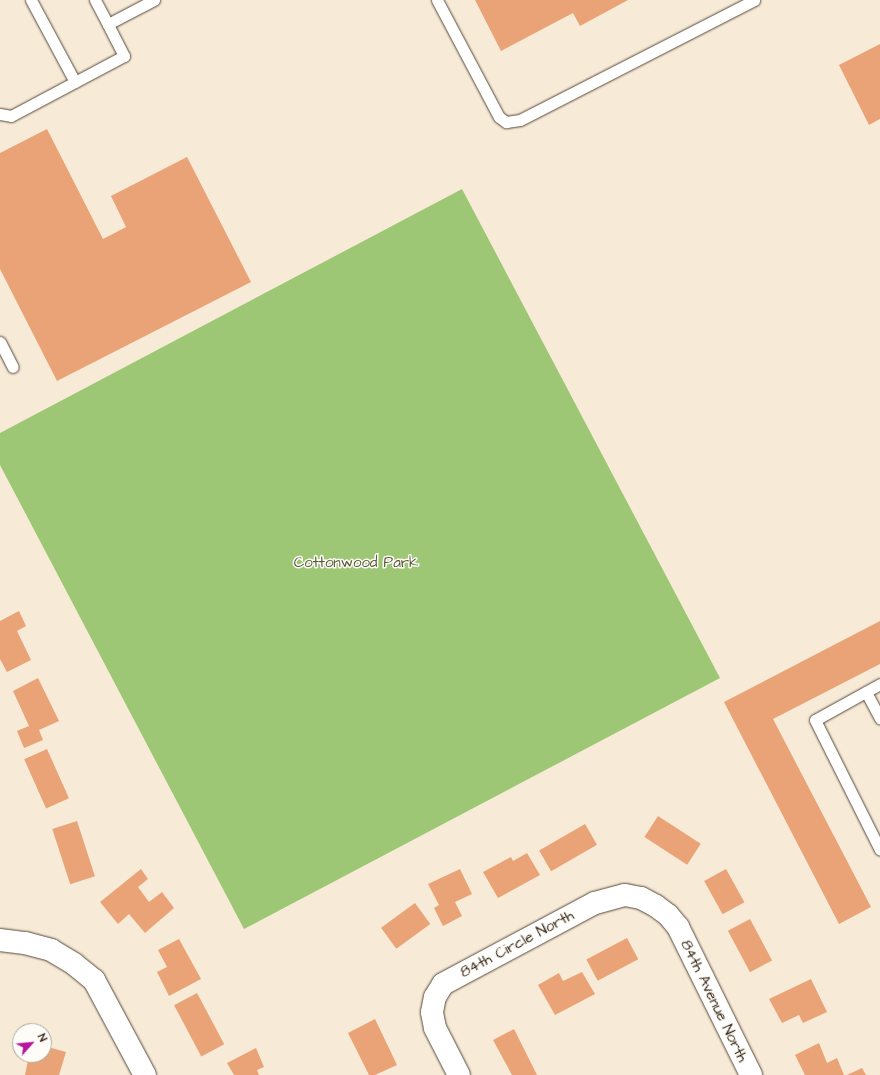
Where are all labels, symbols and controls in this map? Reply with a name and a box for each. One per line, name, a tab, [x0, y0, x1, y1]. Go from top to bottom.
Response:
park label: Cottonwood Park	[294, 554, 418, 572]
street label: 84th Circle North	[457, 906, 577, 982]
street label: 84th Avenue North	[677, 937, 751, 1065]
north arrow	[12, 1023, 52, 1063]
text: N	[34, 1031, 50, 1044]

